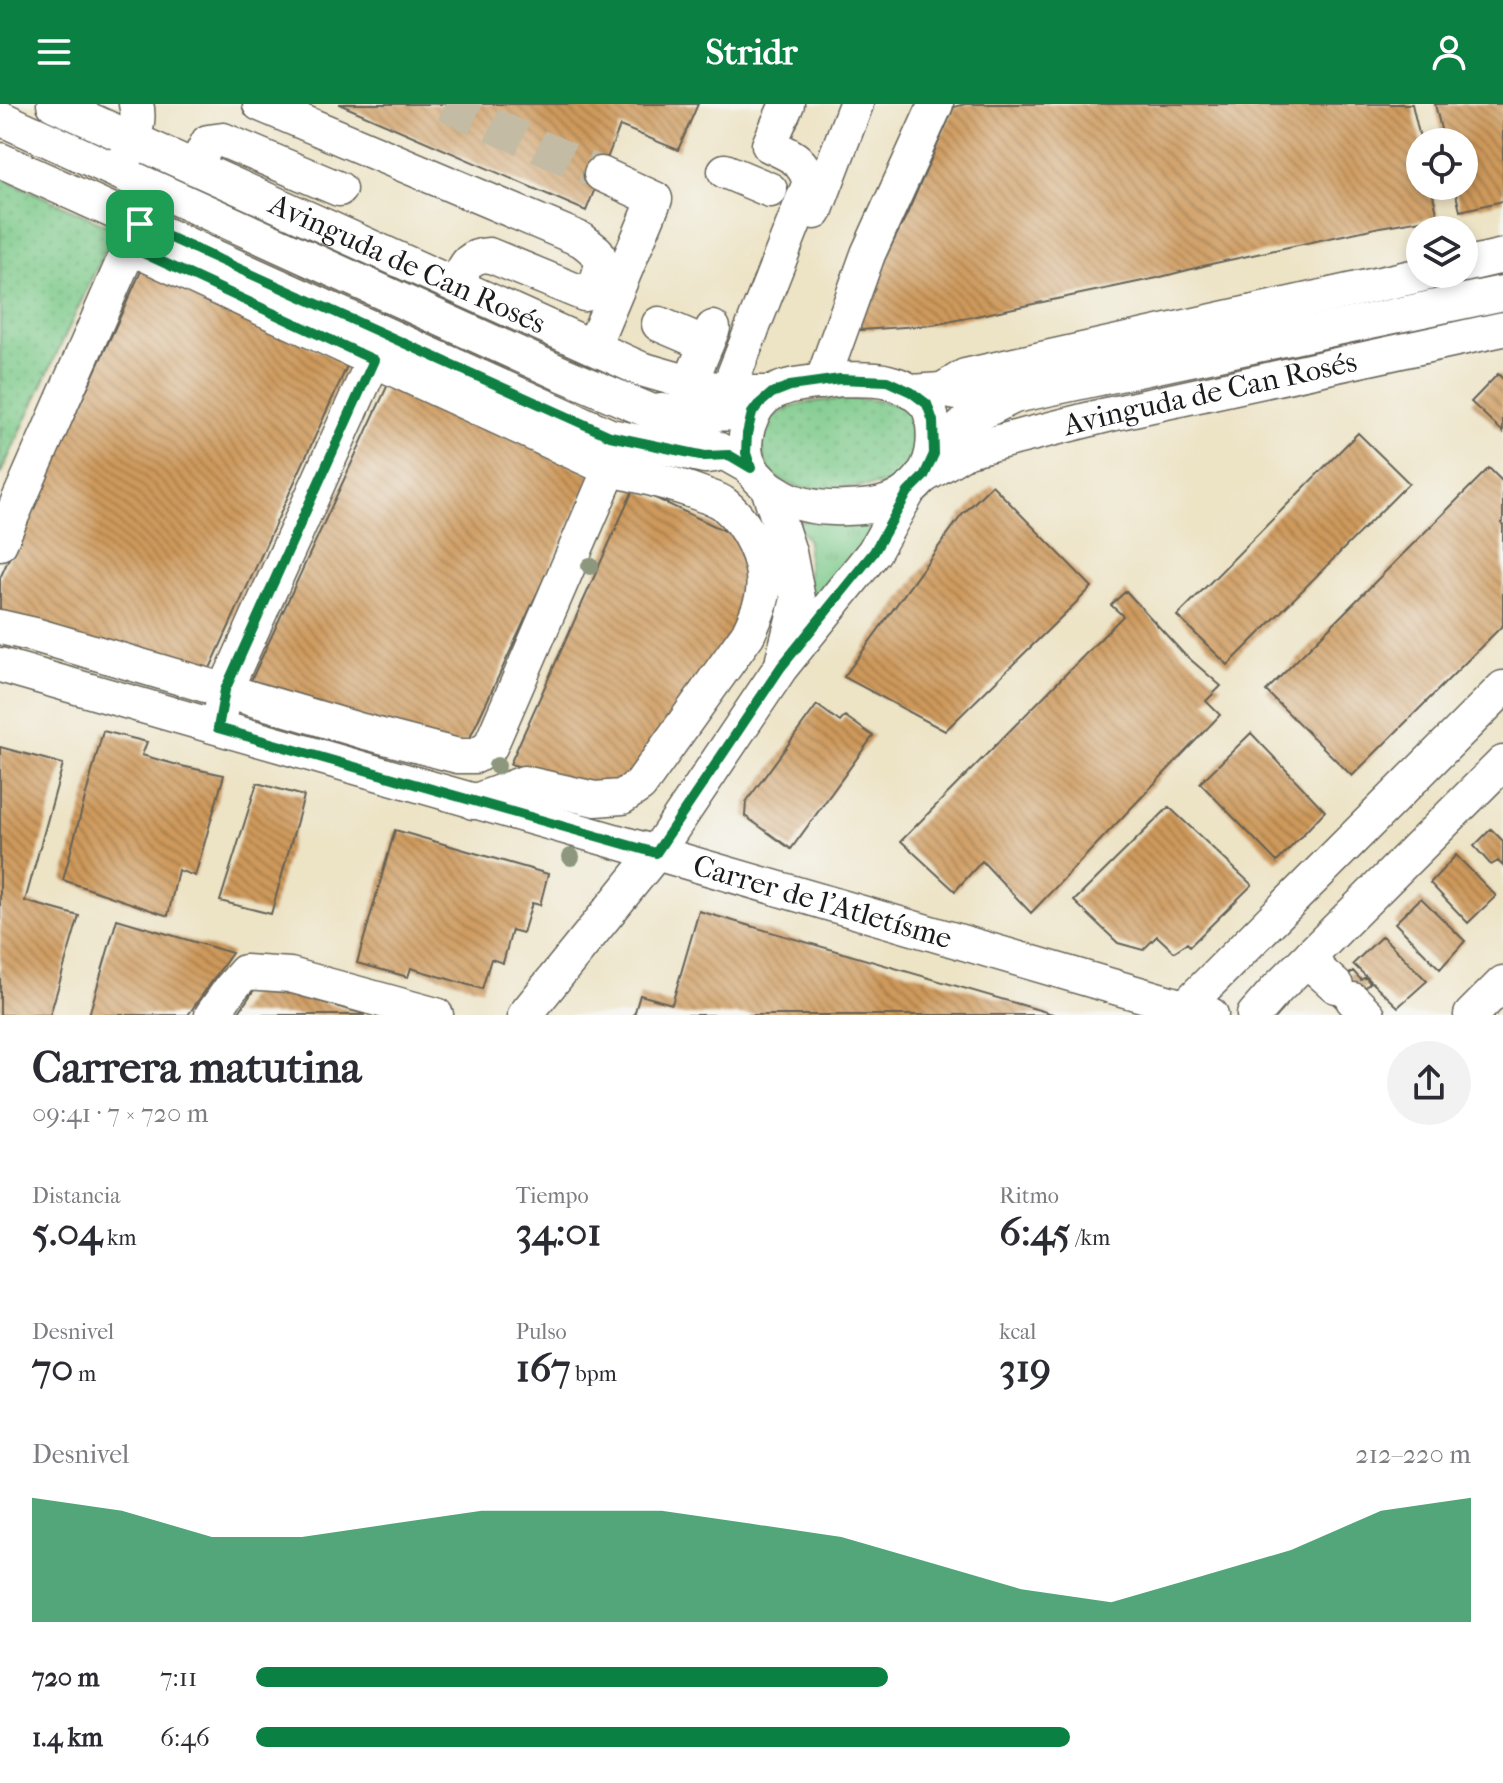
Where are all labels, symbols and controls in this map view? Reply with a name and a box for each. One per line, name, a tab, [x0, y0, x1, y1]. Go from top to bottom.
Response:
icon: menu	[32, 30, 76, 74]
icon: person	[1427, 30, 1471, 74]
text: Stridr	[705, 31, 798, 73]
map controls	[1406, 128, 1478, 288]
button: locate	[1406, 128, 1478, 200]
street label: Avinguda de Can Rosés	[263, 186, 551, 342]
pin	[106, 190, 174, 258]
icon: arrive	[118, 202, 162, 246]
button: layers	[1406, 216, 1478, 288]
street label: Avinguda de Can Rosés	[1059, 344, 1360, 443]
street label: Carrer de l'Atletísme	[689, 848, 956, 956]
button: share	[1387, 1041, 1471, 1125]
text: Carrera matutina	[32, 1042, 361, 1093]
text: 09:41 · 7 × 720 m	[32, 1098, 208, 1129]
text: Distancia	[32, 1183, 120, 1209]
text: Tiempo	[516, 1183, 589, 1209]
text: Ritmo	[999, 1183, 1059, 1209]
text: 5.04	[32, 1209, 102, 1255]
text: 34:01	[516, 1209, 601, 1255]
text: 6:45	[999, 1209, 1071, 1255]
text: km	[102, 1225, 137, 1251]
text: /km	[1071, 1225, 1110, 1251]
text: Desnivel	[32, 1319, 114, 1345]
text: Pulso	[516, 1319, 567, 1345]
text: kcal	[999, 1319, 1036, 1345]
text: 70	[32, 1345, 73, 1391]
text: 167	[516, 1345, 570, 1391]
text: 319	[999, 1345, 1051, 1391]
text: m	[73, 1361, 96, 1387]
text: bpm	[570, 1361, 617, 1387]
text: Desnivel	[32, 1439, 129, 1470]
text: 212–220 m	[1355, 1439, 1471, 1470]
text: 720 m	[32, 1662, 99, 1693]
text: 7:11	[160, 1662, 197, 1693]
text: 1.4 km	[32, 1722, 103, 1753]
text: 6:46	[160, 1722, 210, 1753]

